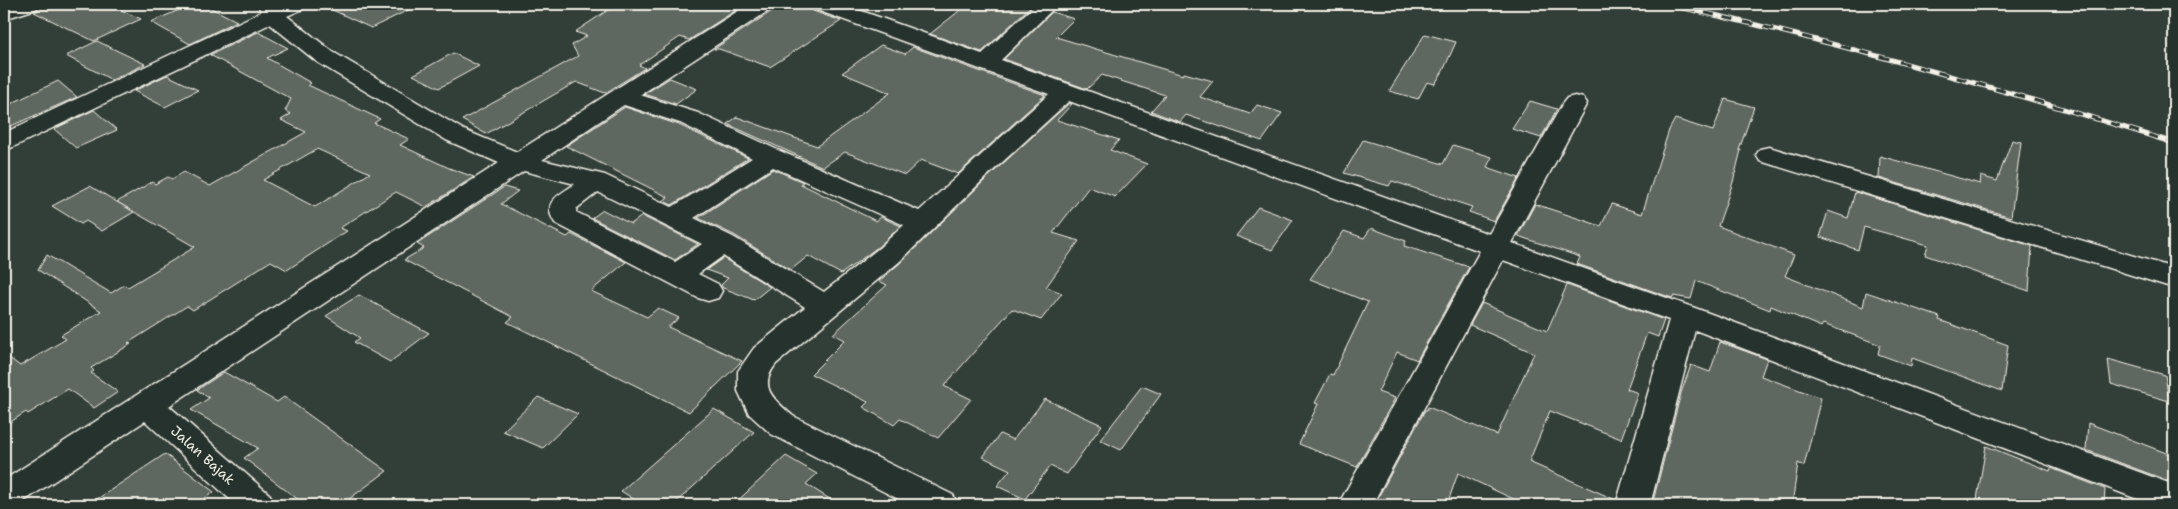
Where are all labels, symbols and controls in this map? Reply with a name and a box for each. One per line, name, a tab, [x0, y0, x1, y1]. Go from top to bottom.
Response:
street label: Jalan Bajak	[167, 421, 239, 489]

